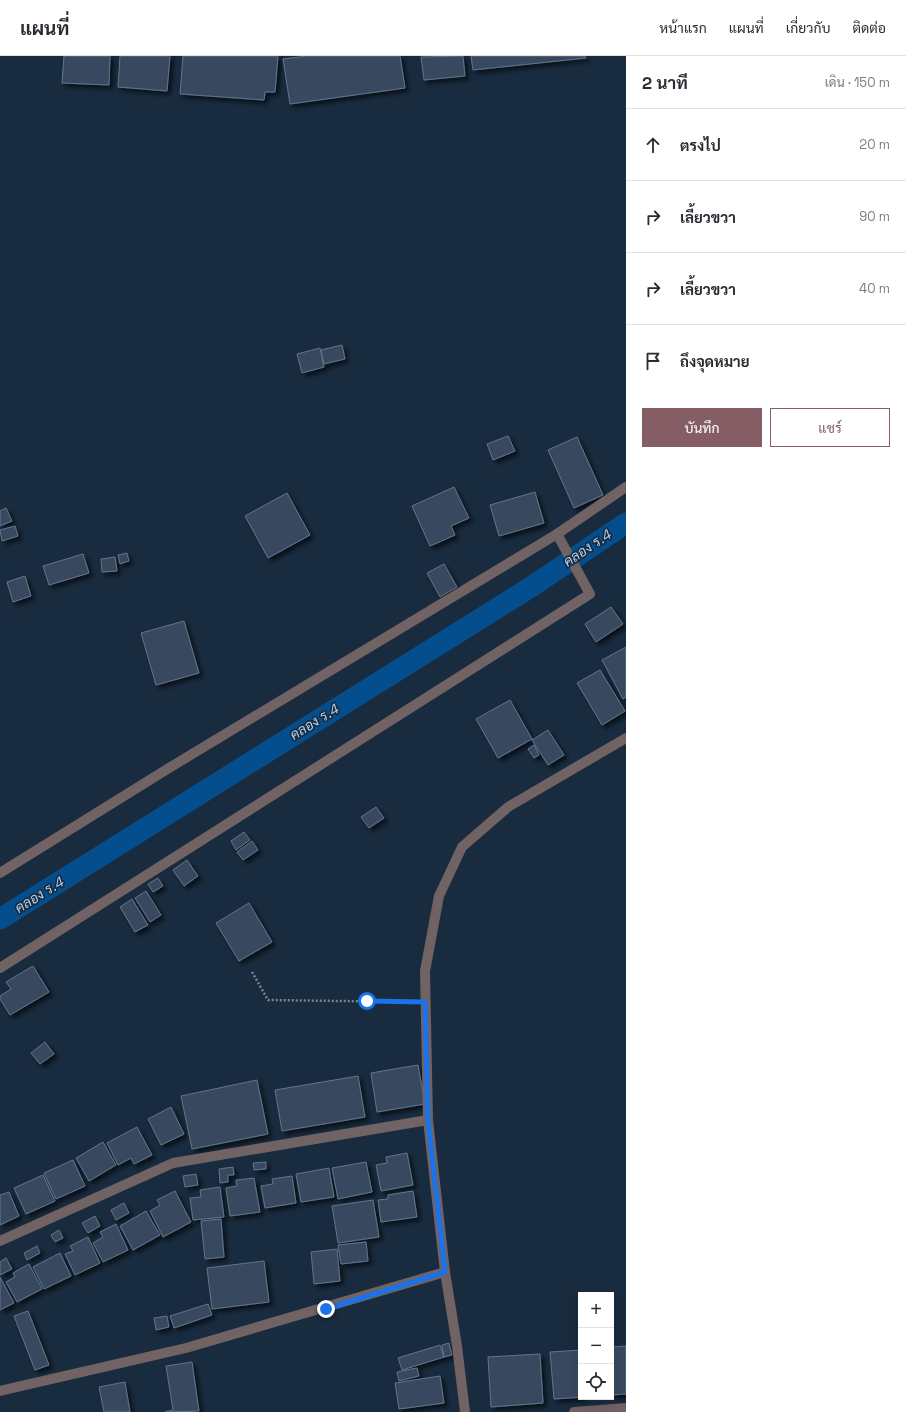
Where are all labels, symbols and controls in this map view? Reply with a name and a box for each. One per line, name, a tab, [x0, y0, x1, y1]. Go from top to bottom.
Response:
text: แผนที่	[20, 16, 69, 41]
text: หน้าแรก	[659, 19, 707, 37]
text: แผนที่	[729, 19, 764, 37]
text: เกี่ยวกับ	[786, 19, 830, 37]
text: ติดต่อ	[852, 19, 886, 37]
text: 2 นาที	[642, 72, 688, 94]
text: เดิน · 150 m	[825, 74, 890, 91]
icon: ahead	[642, 134, 664, 156]
text: ตรงไป	[680, 136, 721, 155]
text: 20 m	[859, 136, 890, 153]
icon: right	[642, 206, 664, 228]
text: เลี้ยวขวา	[680, 208, 736, 227]
text: 90 m	[859, 208, 890, 225]
icon: right	[642, 278, 664, 300]
text: เลี้ยวขวา	[680, 280, 736, 299]
text: 40 m	[859, 280, 890, 297]
icon: arrive	[642, 350, 664, 372]
text: ถึงจุดหมาย	[680, 352, 750, 371]
button: บันทึก	[642, 408, 762, 447]
button: แชร์	[770, 408, 890, 447]
water label: คลอง ร.4	[560, 525, 615, 571]
water label: คลอง ร.4	[286, 699, 343, 744]
water label: คลอง ร.4	[11, 872, 68, 917]
route start	[358, 992, 376, 1010]
map controls	[578, 1292, 614, 1400]
button: +	[578, 1292, 614, 1328]
route end	[317, 1300, 335, 1318]
button: −	[578, 1328, 614, 1364]
button: locate	[578, 1364, 614, 1400]

